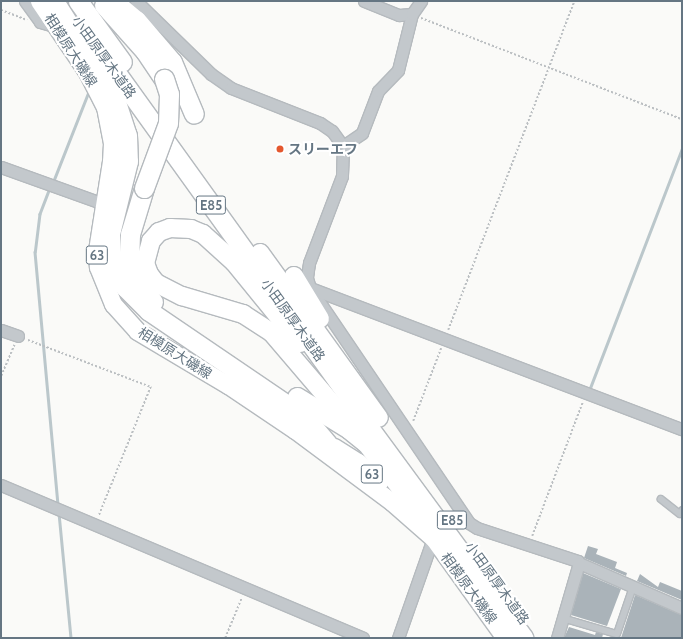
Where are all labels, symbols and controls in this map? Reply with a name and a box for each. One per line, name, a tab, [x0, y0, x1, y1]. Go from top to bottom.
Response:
street label: 相模原大磯線	[41, 10, 101, 90]
street label: 小田原厚木道路	[68, 12, 140, 102]
place label: スリーエフ	[288, 141, 358, 157]
marker: スリーエフ	[275, 144, 285, 154]
road number: E85	[195, 194, 227, 216]
road number: 63	[85, 244, 109, 266]
street label: 小田原厚木道路	[257, 275, 329, 365]
street label: 相模原大磯線	[135, 324, 215, 382]
road number: 63	[360, 463, 384, 485]
road number: E85	[436, 509, 468, 531]
street label: 小田原厚木道路	[461, 538, 533, 628]
street label: 相模原大磯線	[438, 549, 500, 627]

